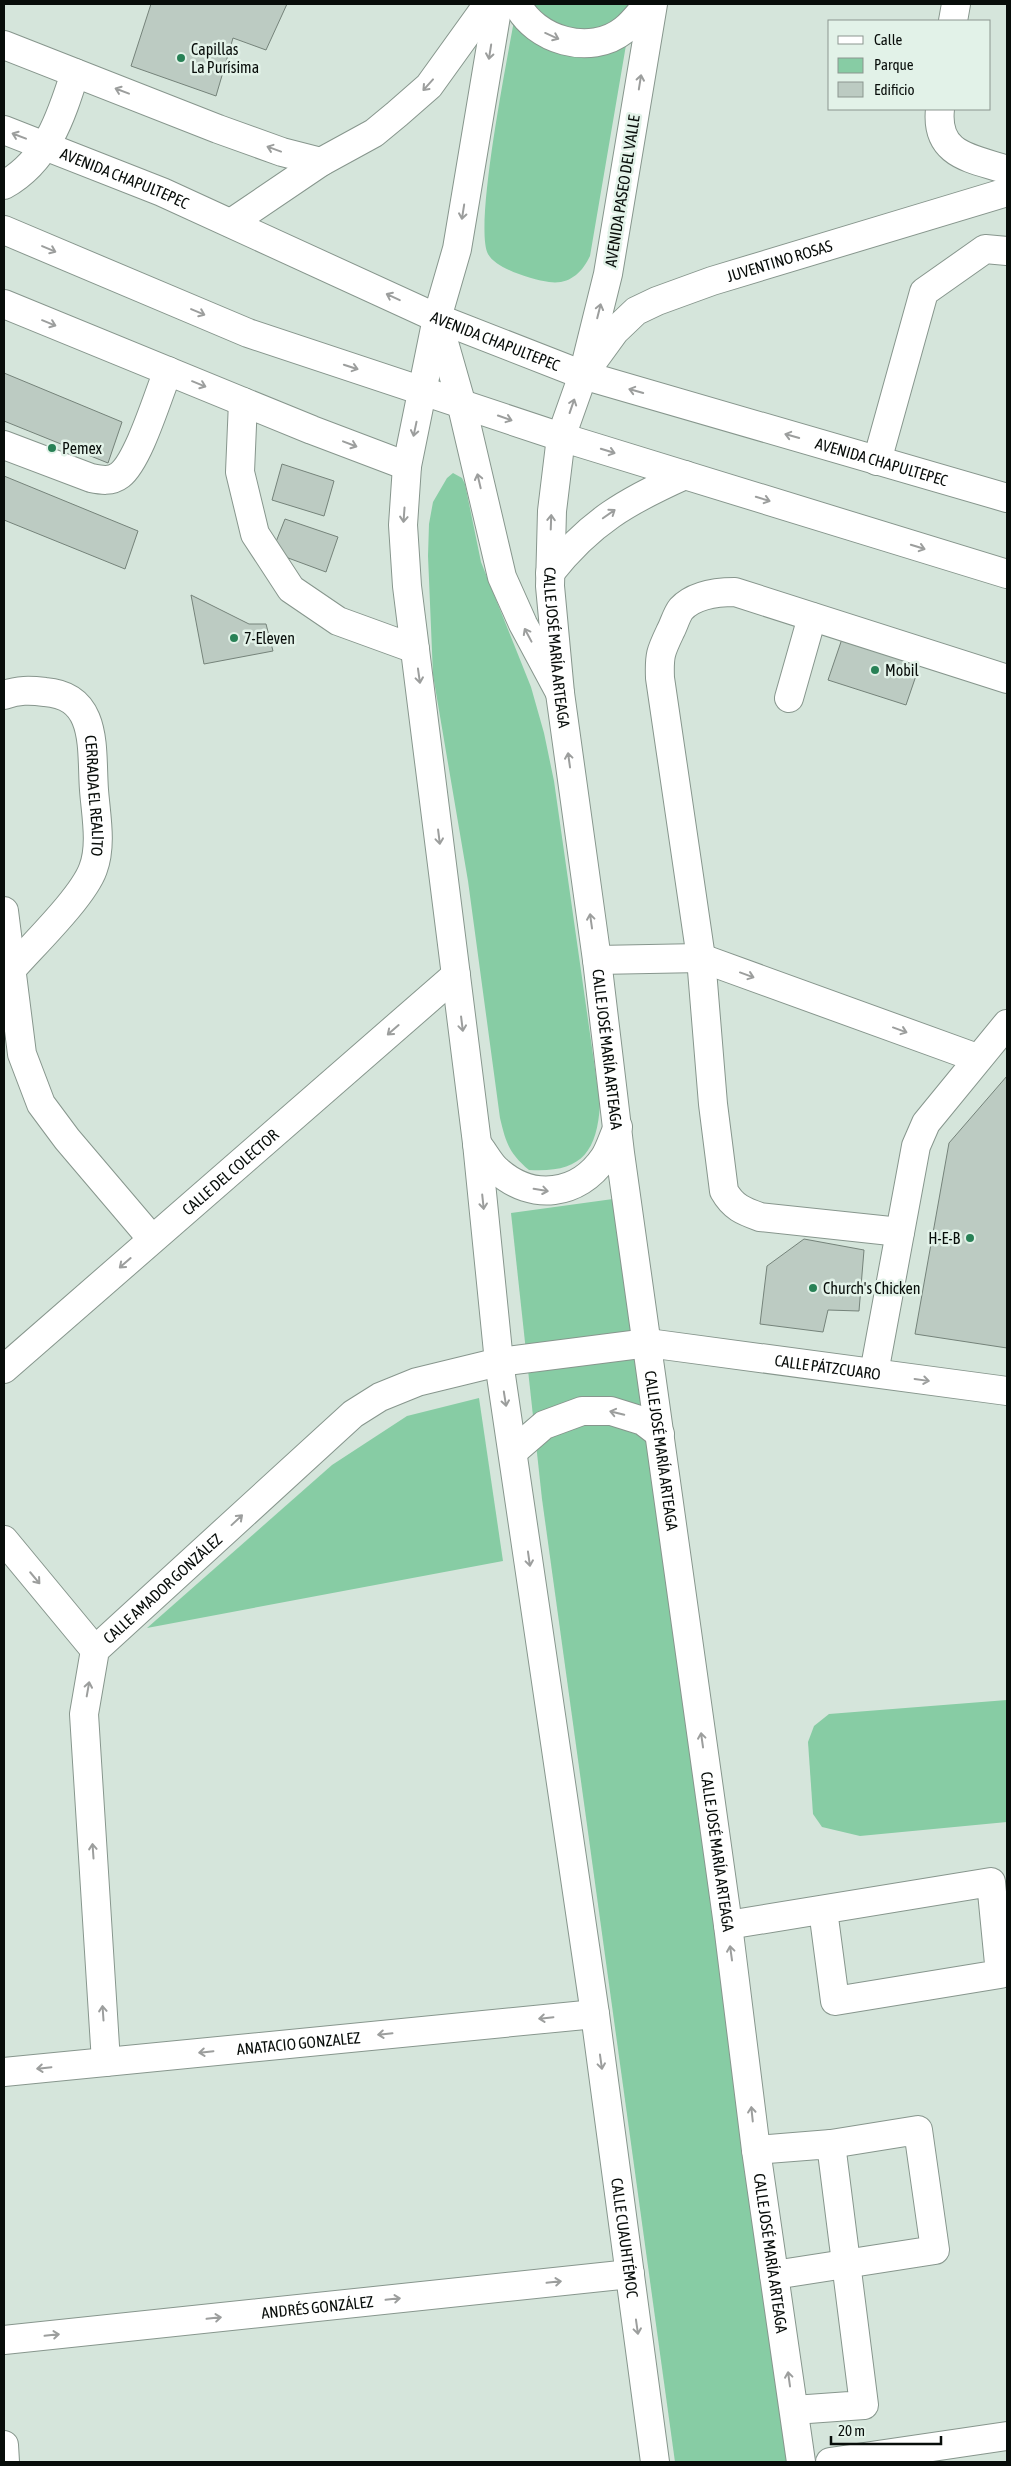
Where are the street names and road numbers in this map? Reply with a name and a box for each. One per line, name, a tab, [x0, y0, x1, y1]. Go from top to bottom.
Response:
street label: AVENIDA PASEO DEL VALLE	[601, 114, 643, 268]
street label: AVENIDA CHAPULTEPEC	[58, 144, 192, 212]
street label: JUVENTINO ROSAS	[724, 236, 835, 285]
street label: AVENIDA CHAPULTEPEC	[428, 307, 563, 374]
street label: AVENIDA CHAPULTEPEC	[813, 434, 950, 489]
street label: CALLE JOSÉ MARÍA ARTEAGA	[541, 567, 574, 729]
street label: CERRADA EL REALITO	[82, 734, 107, 857]
street label: CALLE JOSÉ MARÍA ARTEAGA	[589, 968, 626, 1131]
street label: CALLE DEL COLECTOR	[179, 1125, 282, 1218]
street label: CALLE PÁTZCUARO	[774, 1351, 882, 1383]
street label: CALLE JOSÉ MARÍA ARTEAGA	[642, 1369, 682, 1532]
street label: CALLE AMADOR GONZÁLEZ	[100, 1530, 225, 1647]
street label: CALLE JOSÉ MARÍA ARTEAGA	[698, 1771, 738, 1933]
street label: ANATACIO GONZALEZ	[236, 2028, 361, 2058]
street label: CALLE JOSÉ MARÍA ARTEAGA	[750, 2172, 791, 2334]
street label: CALLE CUAUHTÉMOC	[608, 2177, 642, 2299]
street label: ANDRÉS GONZÁLEZ	[260, 2292, 374, 2322]

